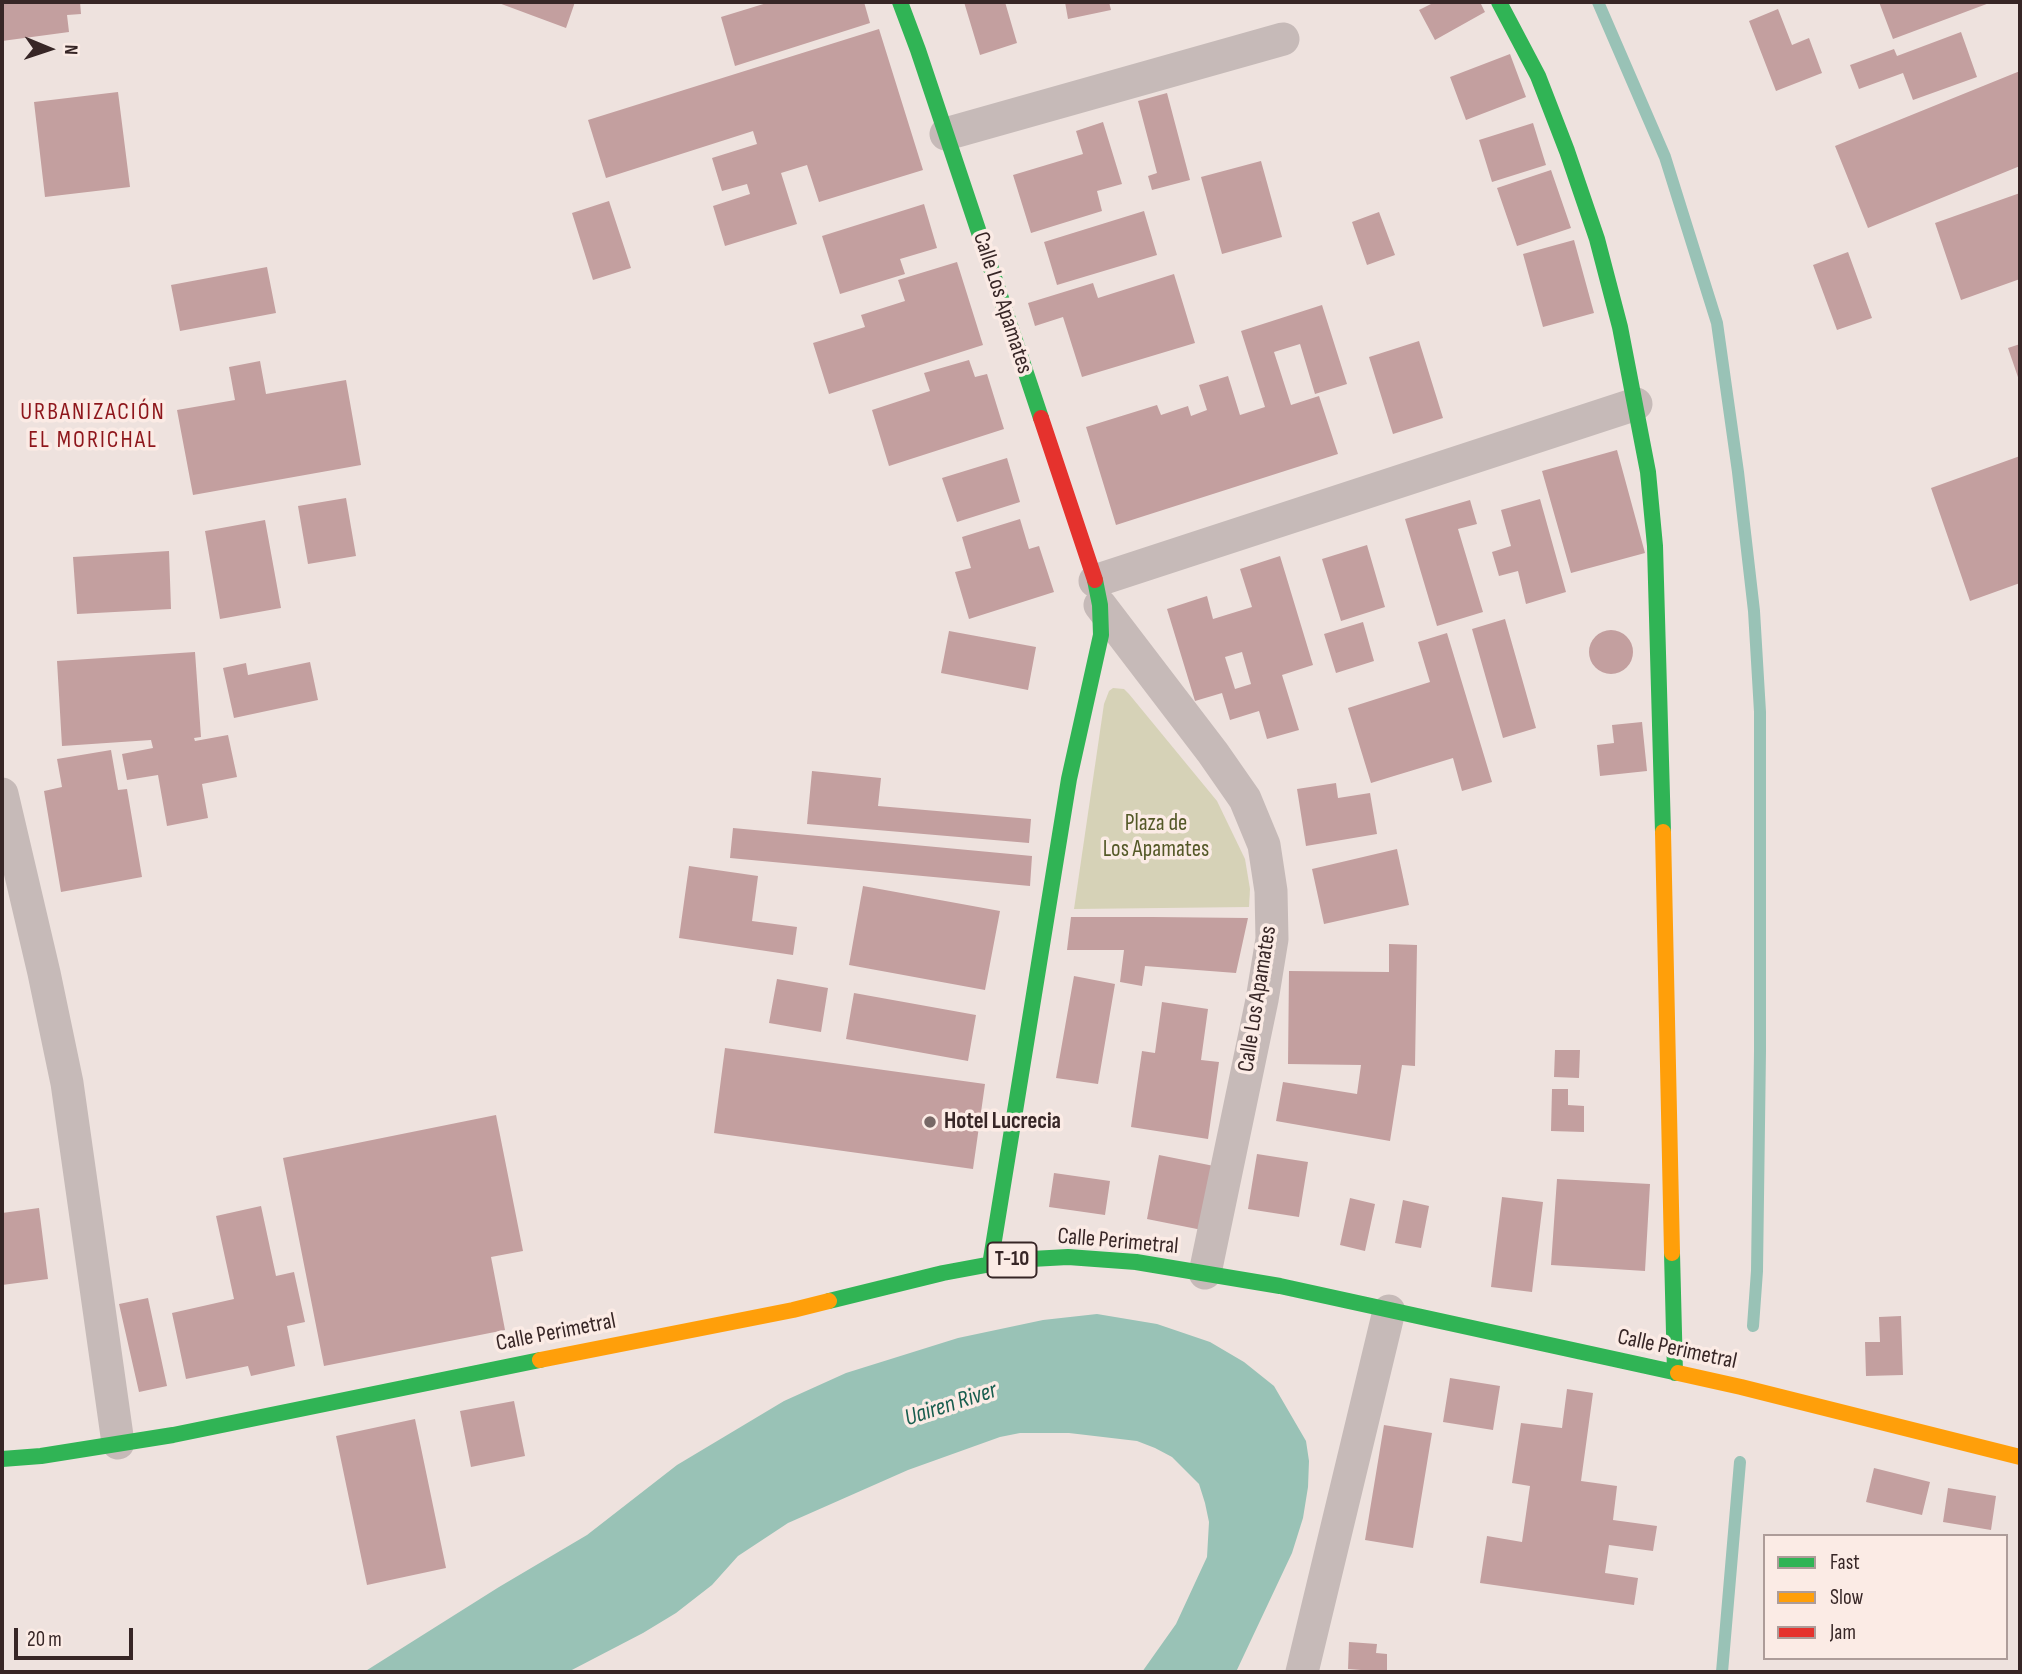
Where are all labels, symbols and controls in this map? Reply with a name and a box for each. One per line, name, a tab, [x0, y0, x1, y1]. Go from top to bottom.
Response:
north arrow	[14, 14, 84, 84]
text: N	[59, 44, 82, 55]
street label: Calle Los Apamates	[966, 229, 1038, 377]
district label: URBANIZACIÓN EL MORICHAL	[22, 399, 164, 455]
park label: Plaza de Los Apamates	[1103, 810, 1209, 864]
street label: Calle Los Apamates	[1233, 924, 1283, 1074]
place label: Hotel Lucrecia	[944, 1108, 1061, 1136]
marker: Hotel Lucrecia	[922, 1114, 938, 1130]
street label: Calle Perimetral	[1056, 1223, 1180, 1261]
road number: T-10	[988, 1242, 1036, 1278]
street label: Calle Perimetral	[494, 1308, 618, 1358]
street label: Calle Perimetral	[1615, 1324, 1739, 1376]
water label: Uairen River	[901, 1377, 1001, 1433]
legend	[1763, 1534, 2008, 1660]
text: Fast	[1830, 1550, 1860, 1575]
text: Slow	[1830, 1585, 1863, 1610]
scale bar	[18, 1614, 136, 1658]
text: Jam	[1830, 1620, 1856, 1645]
text: 20 m	[27, 1627, 62, 1652]

